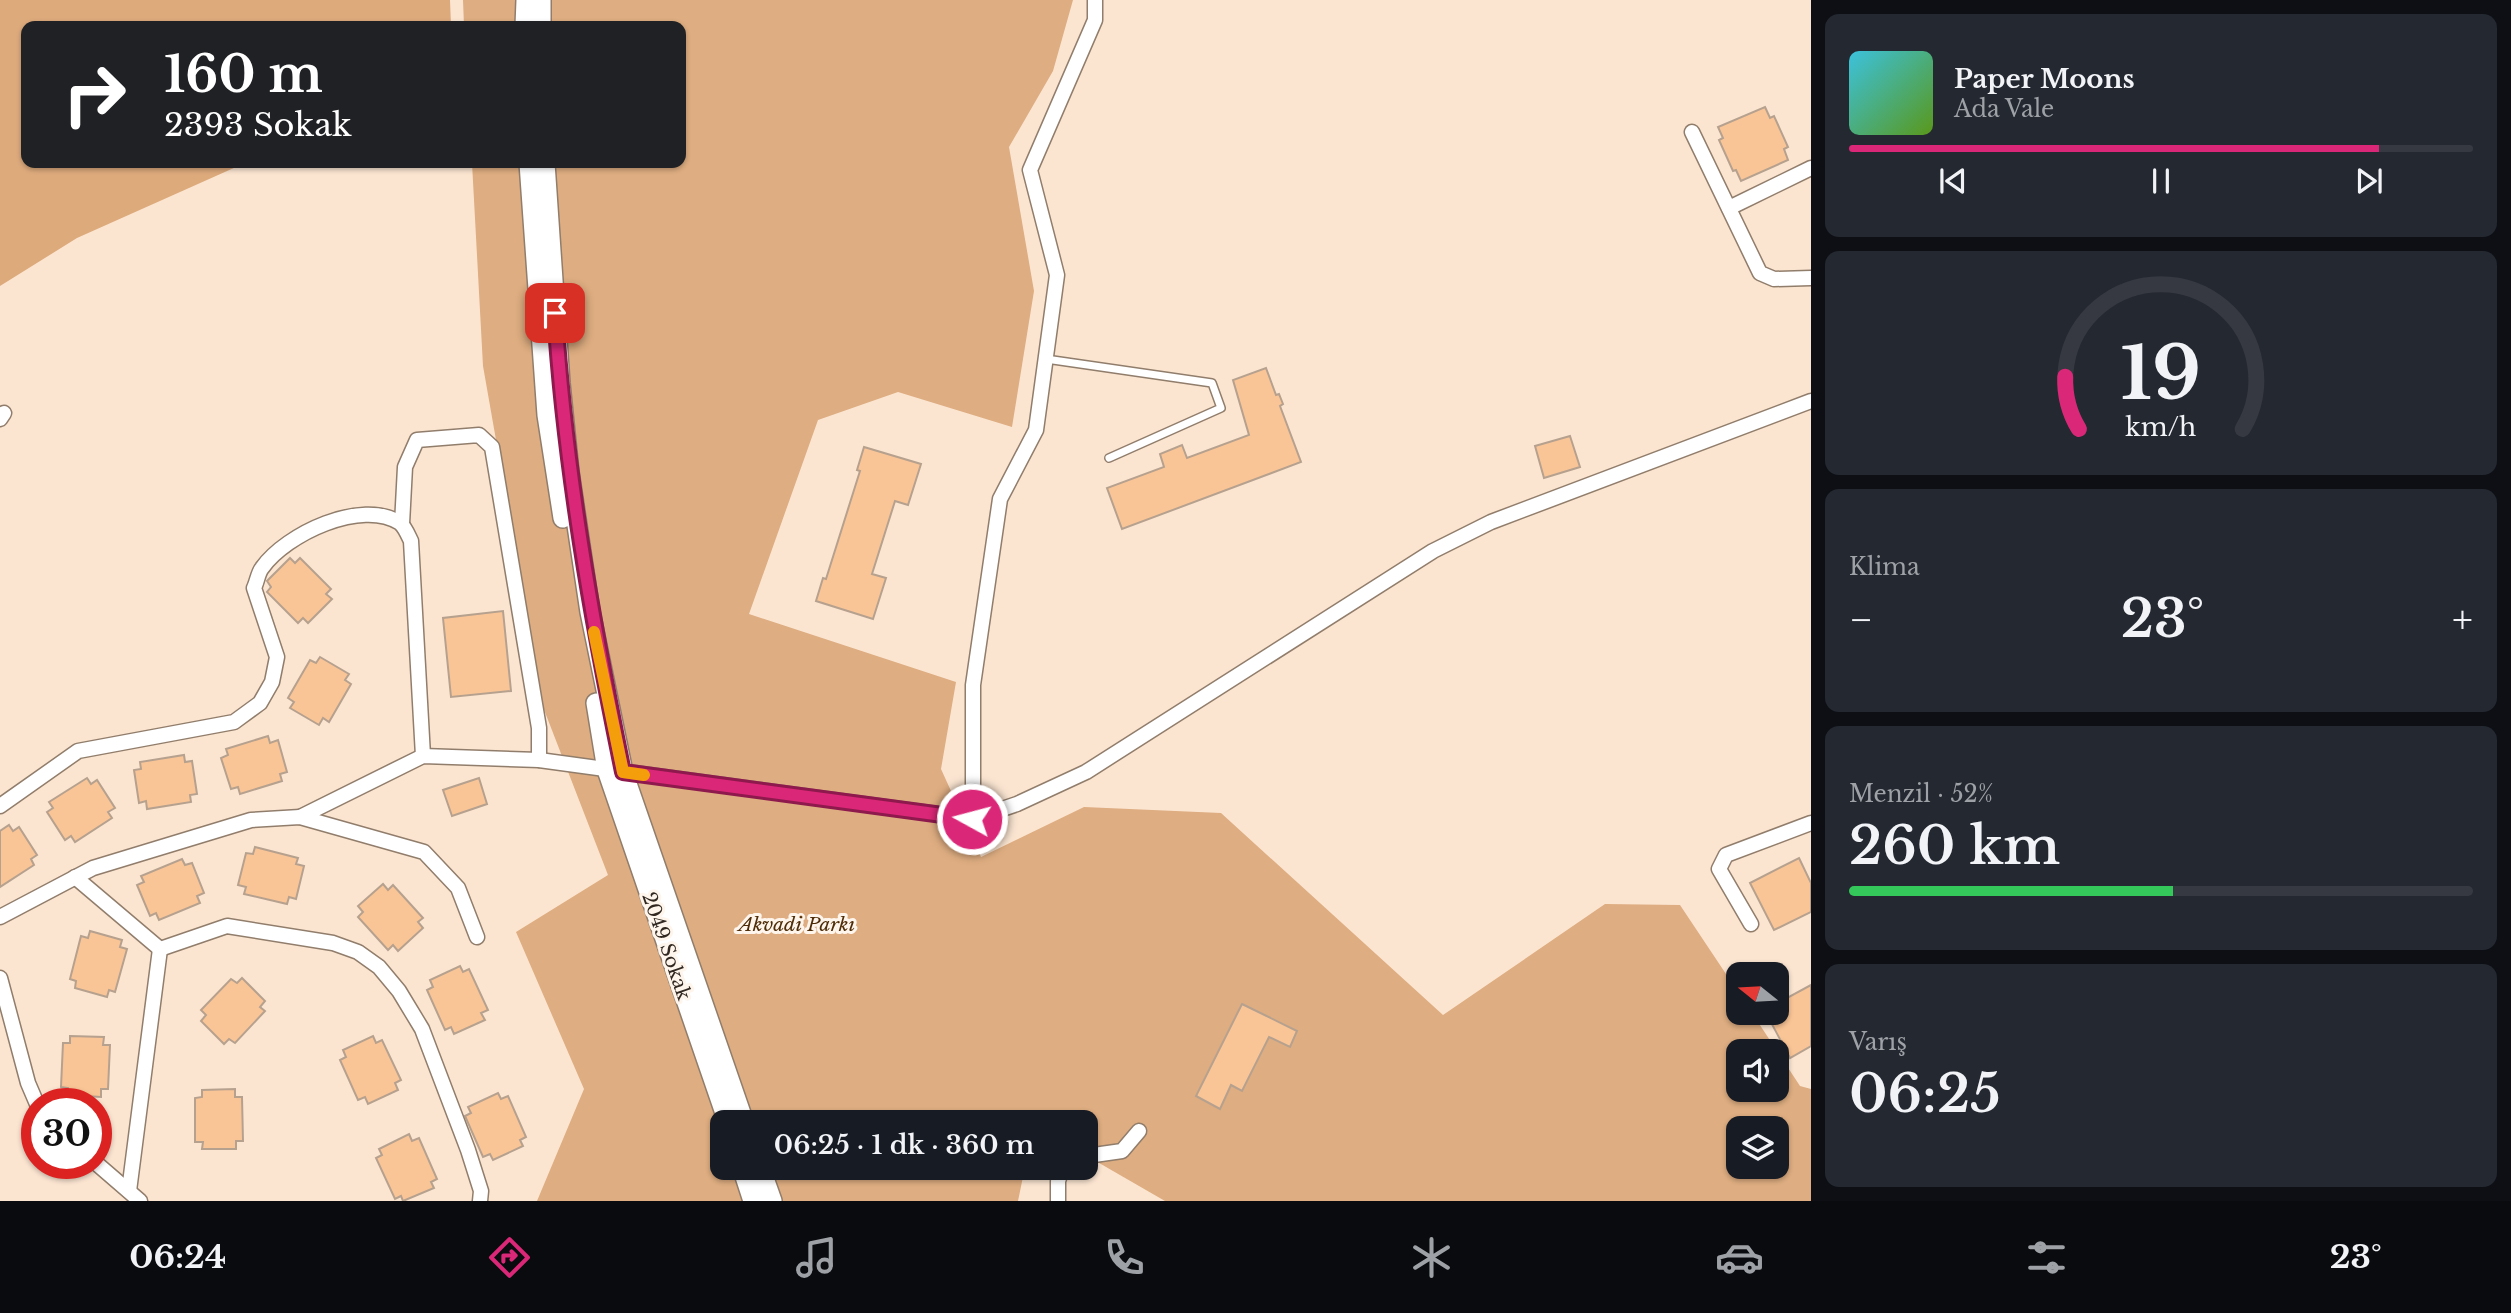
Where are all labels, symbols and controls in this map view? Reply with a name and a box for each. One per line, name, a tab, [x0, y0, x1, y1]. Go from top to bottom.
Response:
text: 160 m	[164, 44, 323, 105]
icon: right	[49, 49, 140, 140]
text: Paper Moons	[1954, 63, 2135, 95]
text: Ada Vale	[1954, 95, 2054, 123]
text: 2393 Sokak	[164, 105, 352, 145]
icon: previous	[1934, 162, 1972, 200]
icon: pause	[2142, 162, 2180, 200]
icon: next	[2350, 162, 2388, 200]
pin	[525, 283, 585, 343]
icon: arrive	[536, 294, 574, 332]
text: 19	[2121, 329, 2201, 420]
text: km/h	[2126, 412, 2196, 443]
text: Klima	[1849, 553, 1920, 581]
text: 23°	[2121, 587, 2204, 651]
text: −	[1849, 596, 1873, 643]
text: +	[2452, 596, 2473, 643]
text: Menzil · 52%	[1849, 780, 1993, 808]
position arrow	[935, 782, 1009, 856]
text: 260 km	[1849, 814, 2060, 878]
street label: 2049 Sokak	[637, 889, 696, 1003]
park label: Akvadi Parkı	[736, 913, 855, 936]
north arrow	[1726, 962, 1788, 1026]
map controls	[1726, 962, 1789, 1179]
text: Varış	[1849, 1028, 1907, 1056]
button: sound	[1726, 1039, 1789, 1102]
text: 06:25	[1849, 1062, 2001, 1126]
speed limit sign: 30	[21, 1088, 112, 1179]
button: layers	[1726, 1116, 1789, 1179]
text: 06:25 · 1 dk · 360 m	[774, 1129, 1034, 1161]
icon: directions	[485, 1233, 534, 1282]
icon: music	[792, 1233, 841, 1282]
icon: phone	[1100, 1233, 1149, 1282]
icon: climate	[1407, 1233, 1456, 1282]
icon: car	[1715, 1233, 1764, 1282]
icon: filters	[2022, 1233, 2071, 1282]
text: 06:24	[129, 1237, 226, 1277]
text: 23°	[2330, 1237, 2382, 1277]

